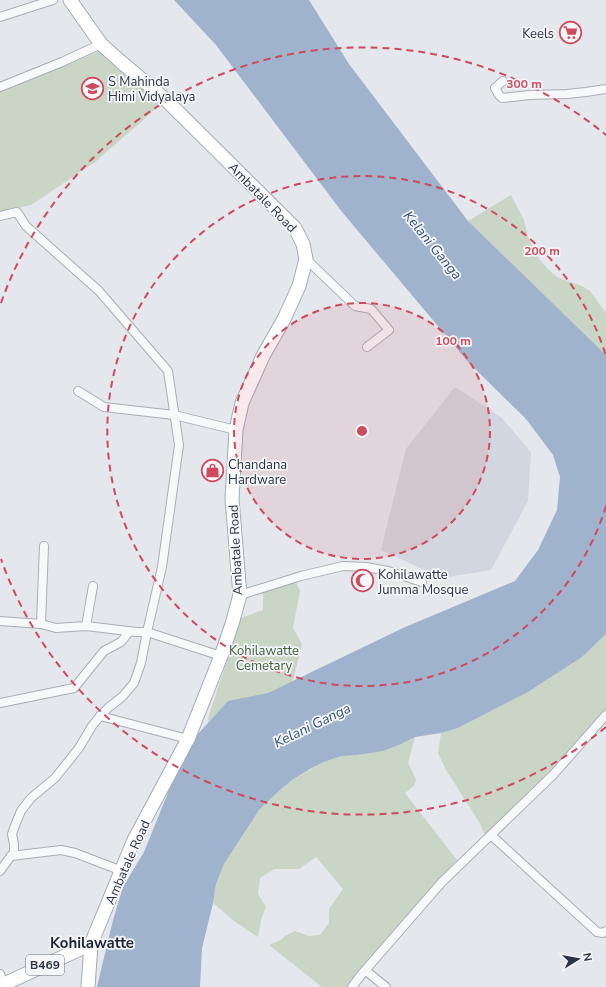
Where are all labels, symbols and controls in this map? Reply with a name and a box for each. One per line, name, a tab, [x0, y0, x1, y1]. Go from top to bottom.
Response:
supermarket icon: Keels	[557, 20, 583, 46]
place label: Keels	[522, 25, 554, 43]
place label: S Mahinda Himi Vidyalaya	[108, 73, 196, 106]
school or university icon: S Mahinda Himi Vidyalaya	[79, 75, 105, 101]
text: 300 m	[506, 76, 542, 92]
street label: Ambatale Road	[224, 159, 300, 237]
water label: Kelani Ganga	[399, 207, 466, 284]
text: 200 m	[524, 243, 560, 259]
text: 100 m	[435, 333, 471, 349]
centre of rings	[355, 424, 369, 438]
place label: Chandana Hardware	[228, 456, 287, 489]
shop icon: Chandana Hardware	[200, 458, 226, 484]
street label: Ambatale Road	[225, 504, 247, 596]
place label: Kohilawatte Jumma Mosque	[377, 566, 468, 599]
mosque icon: Kohilawatte Jumma Mosque	[350, 568, 376, 594]
park label: Kohilawatte Cemetary	[229, 642, 299, 675]
water label: Kelani Ganga	[271, 699, 354, 752]
street label: Ambatale Road	[101, 817, 155, 908]
district label: Kohilawatte	[50, 933, 134, 953]
north arrow	[558, 939, 598, 979]
text: N	[579, 952, 595, 963]
road number: B469	[26, 955, 64, 975]

